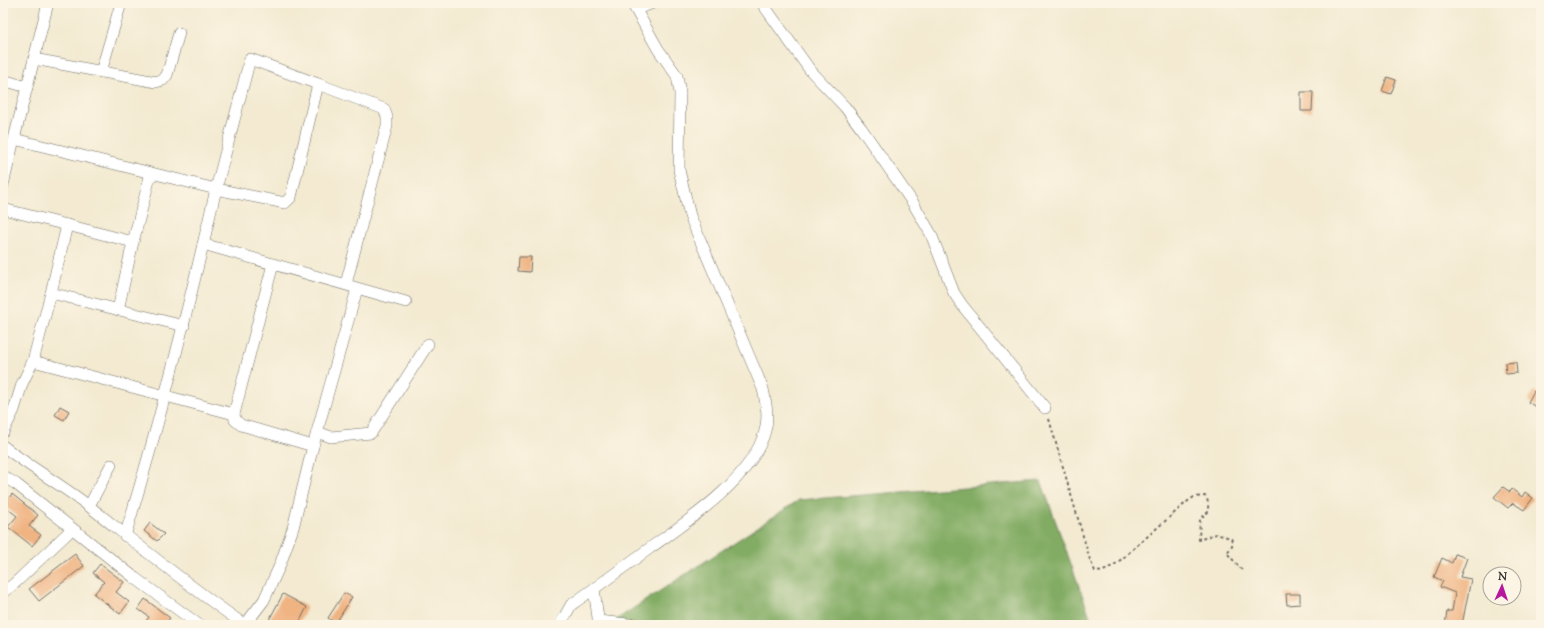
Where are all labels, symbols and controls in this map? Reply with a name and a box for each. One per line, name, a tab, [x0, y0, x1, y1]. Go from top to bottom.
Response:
north arrow	[1482, 566, 1522, 606]
text: N	[1497, 569, 1507, 585]

